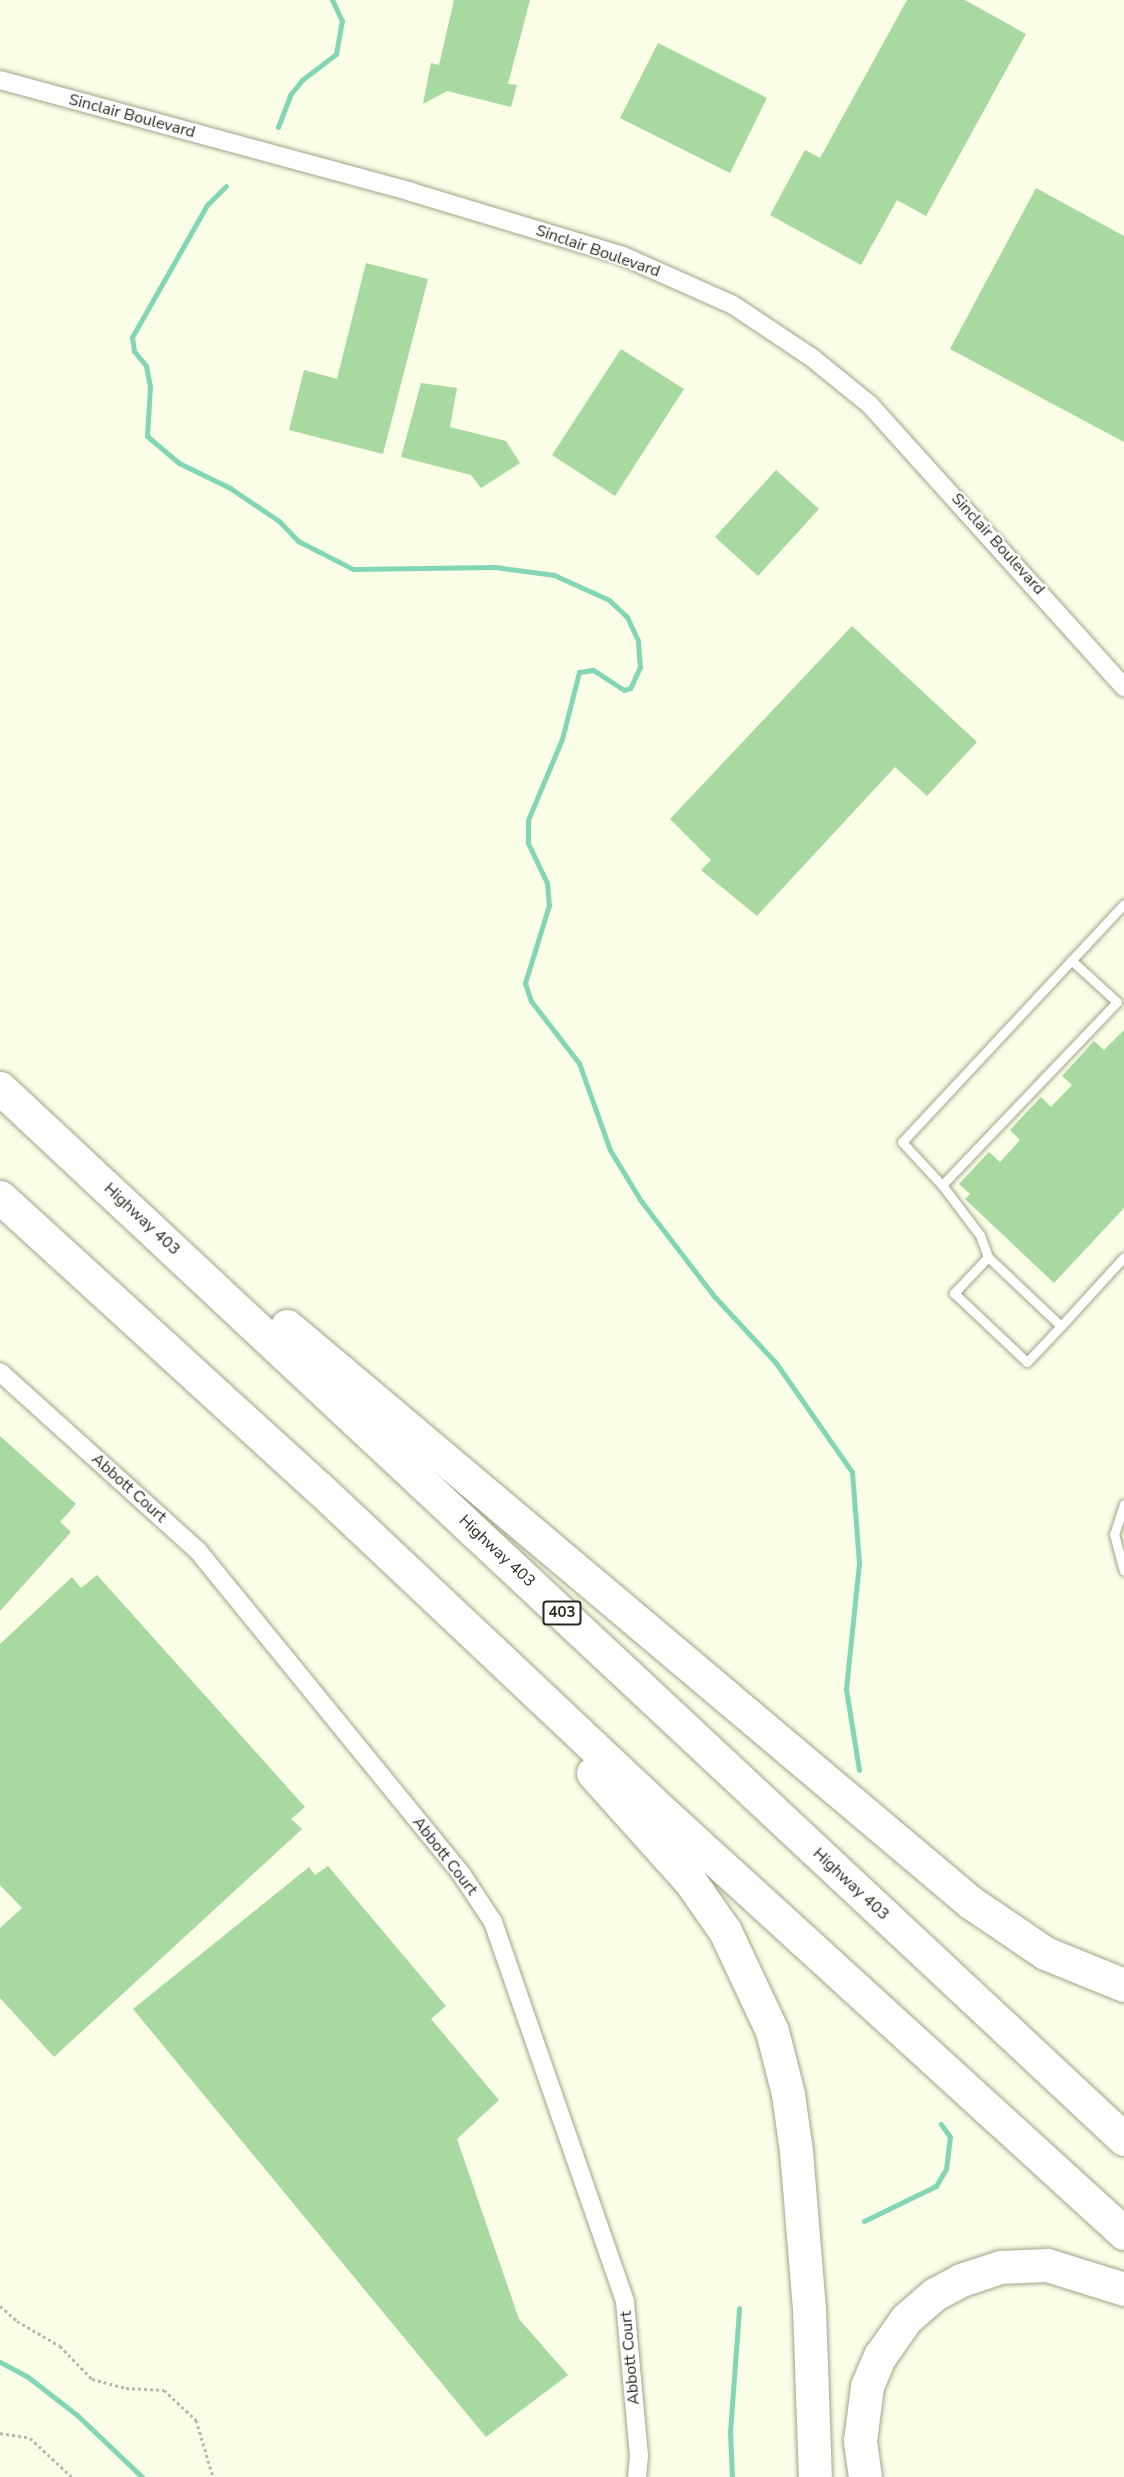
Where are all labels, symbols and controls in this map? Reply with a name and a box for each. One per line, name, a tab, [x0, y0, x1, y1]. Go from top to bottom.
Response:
street label: Sinclair Boulevard	[67, 90, 197, 142]
street label: Sinclair Boulevard	[533, 221, 663, 281]
street label: Sinclair Boulevard	[947, 489, 1049, 599]
street label: Highway 403	[100, 1179, 184, 1259]
street label: Abbott Court	[88, 1449, 170, 1527]
street label: Highway 403	[455, 1511, 539, 1591]
road number: 403	[542, 1601, 582, 1625]
street label: Abbott Court	[408, 1813, 482, 1899]
street label: Highway 403	[809, 1844, 893, 1924]
street label: Abbott Court	[616, 2310, 644, 2406]

